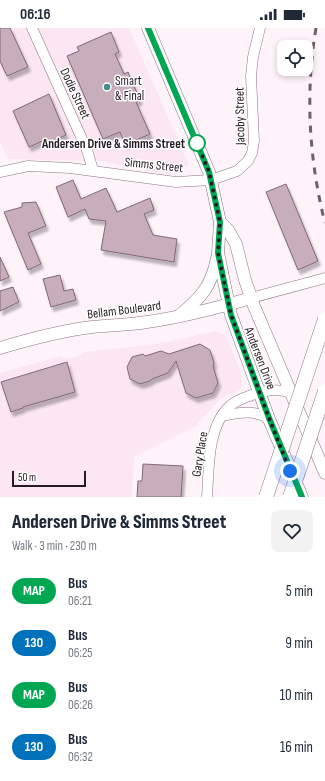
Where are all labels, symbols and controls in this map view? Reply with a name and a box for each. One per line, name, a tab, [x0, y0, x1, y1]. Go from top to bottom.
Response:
text: 06:16	[20, 5, 51, 24]
map controls	[277, 40, 313, 76]
button: locate	[277, 40, 313, 76]
street label: Dodie Street	[56, 65, 94, 121]
place label: Smart & Final	[115, 73, 144, 104]
marker: Smart & Final	[102, 82, 112, 92]
street label: Jacoby Street	[231, 87, 249, 146]
marker: Andersen Drive & Simms Street	[188, 134, 206, 152]
place label: Andersen Drive & Simms Street	[41, 136, 186, 152]
street label: Simms Street	[124, 154, 184, 176]
street label: Bellam Boulevard	[86, 298, 162, 322]
street label: Andersen Drive	[240, 324, 279, 392]
street label: Gary Place	[189, 430, 211, 478]
your location	[280, 461, 300, 481]
scale bar	[12, 469, 86, 488]
text: 50 m	[18, 471, 36, 484]
button: heart	[271, 510, 313, 552]
text: Andersen Drive & Simms Street	[12, 511, 226, 534]
text: Walk · 3 min · 230 m	[12, 538, 97, 554]
text: Bus	[68, 574, 87, 593]
text: MAP	[23, 582, 45, 599]
text: 5 min	[286, 582, 313, 601]
text: 06:21	[68, 593, 92, 609]
text: Bus	[68, 626, 87, 645]
text: 130	[25, 634, 43, 651]
text: 9 min	[285, 634, 313, 653]
text: 06:25	[68, 645, 93, 661]
text: Bus	[68, 678, 87, 697]
text: MAP	[23, 686, 45, 703]
text: 10 min	[280, 686, 313, 705]
text: 06:26	[68, 697, 93, 713]
text: Bus	[68, 730, 87, 749]
text: 130	[25, 738, 43, 755]
text: 16 min	[280, 738, 313, 757]
text: 06:32	[68, 749, 93, 765]

